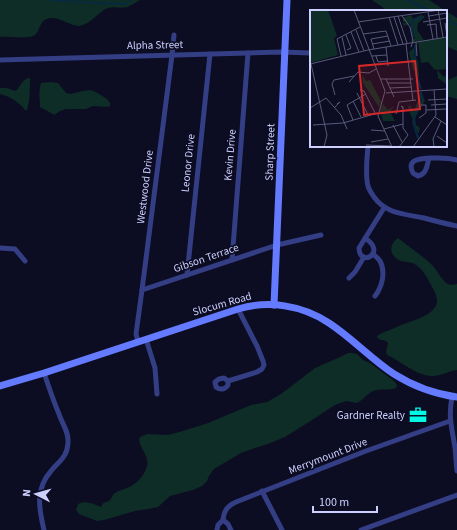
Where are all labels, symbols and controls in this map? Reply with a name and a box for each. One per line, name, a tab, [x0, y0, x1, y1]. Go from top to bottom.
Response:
inset map	[310, 10, 447, 147]
street label: Alpha Street	[127, 37, 183, 53]
street label: Sharp Street	[262, 123, 279, 181]
street label: Kevin Drive	[220, 128, 240, 181]
street label: Leonor Drive	[177, 133, 199, 193]
street label: Westwood Drive	[133, 149, 157, 225]
street label: Gibson Terrace	[171, 240, 241, 276]
street label: Slocum Road	[191, 288, 253, 320]
office icon: Gardner Realty	[408, 405, 428, 425]
place label: Gardner Realty	[337, 408, 405, 423]
street label: Merrymount Drive	[286, 434, 370, 478]
north arrow	[16, 474, 56, 514]
scale bar	[313, 488, 377, 514]
text: N	[19, 489, 34, 497]
text: 100 m	[319, 494, 349, 511]

